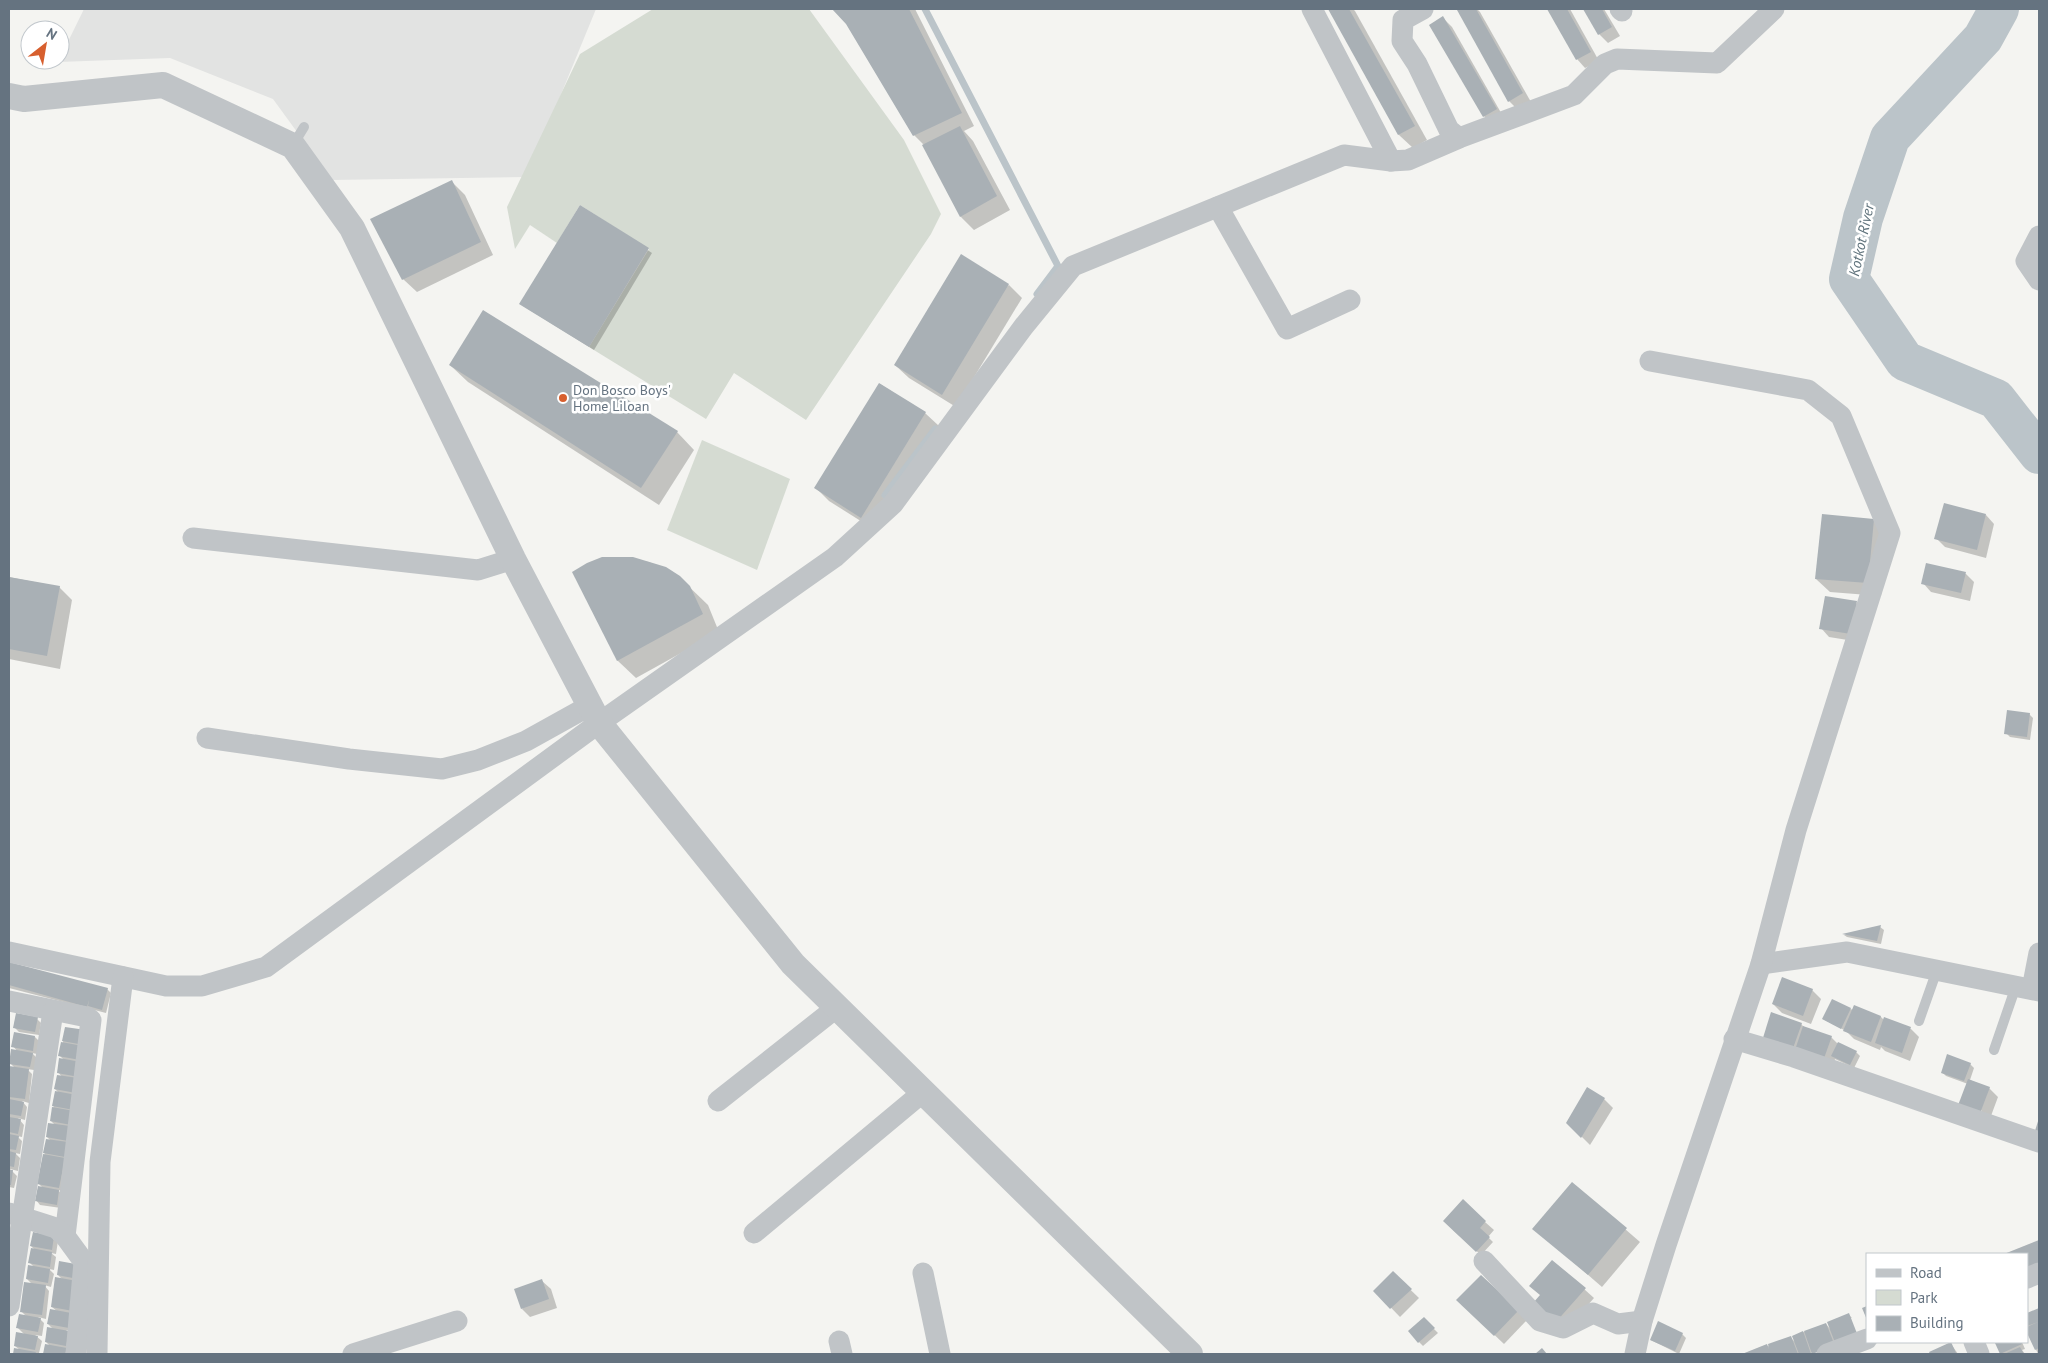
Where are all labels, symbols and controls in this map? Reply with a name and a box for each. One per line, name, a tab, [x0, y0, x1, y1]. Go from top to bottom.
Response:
north arrow	[20, 20, 70, 70]
text: N	[43, 24, 60, 44]
water label: Kotkot River	[1844, 201, 1878, 278]
place label: Don Bosco Boys' Home Liloan	[573, 381, 671, 415]
marker: Don Bosco Boys' Home Liloan	[557, 392, 569, 404]
legend	[1866, 1253, 2028, 1343]
text: Road	[1910, 1263, 1942, 1282]
text: Park	[1910, 1288, 1938, 1307]
text: Building	[1910, 1313, 1964, 1332]

